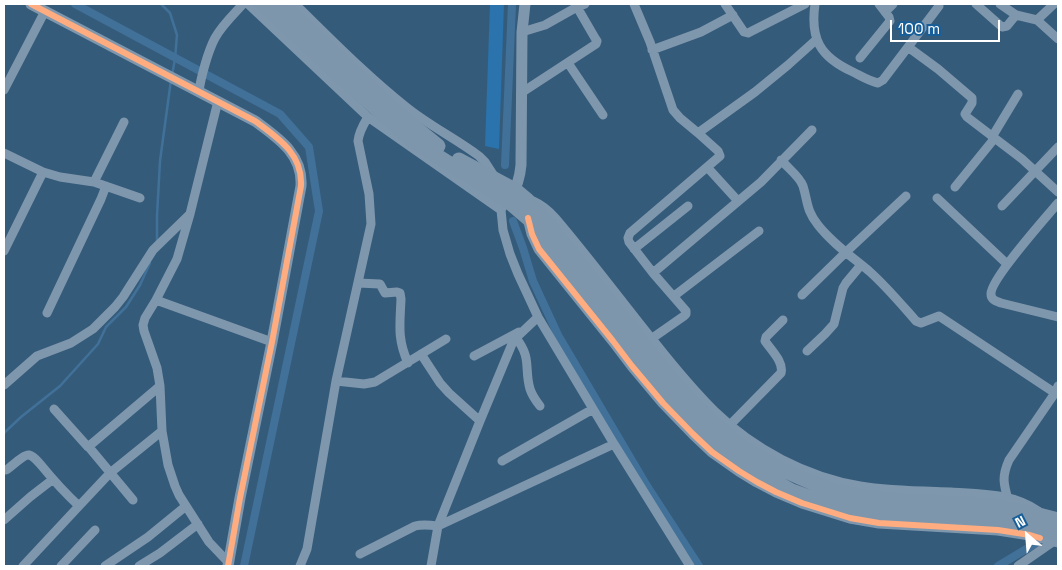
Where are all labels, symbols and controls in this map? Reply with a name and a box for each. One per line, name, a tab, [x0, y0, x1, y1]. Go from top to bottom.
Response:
scale bar	[892, 10, 1002, 42]
text: 100 m	[898, 19, 940, 38]
north arrow	[1002, 510, 1052, 560]
text: N	[1012, 511, 1028, 532]

